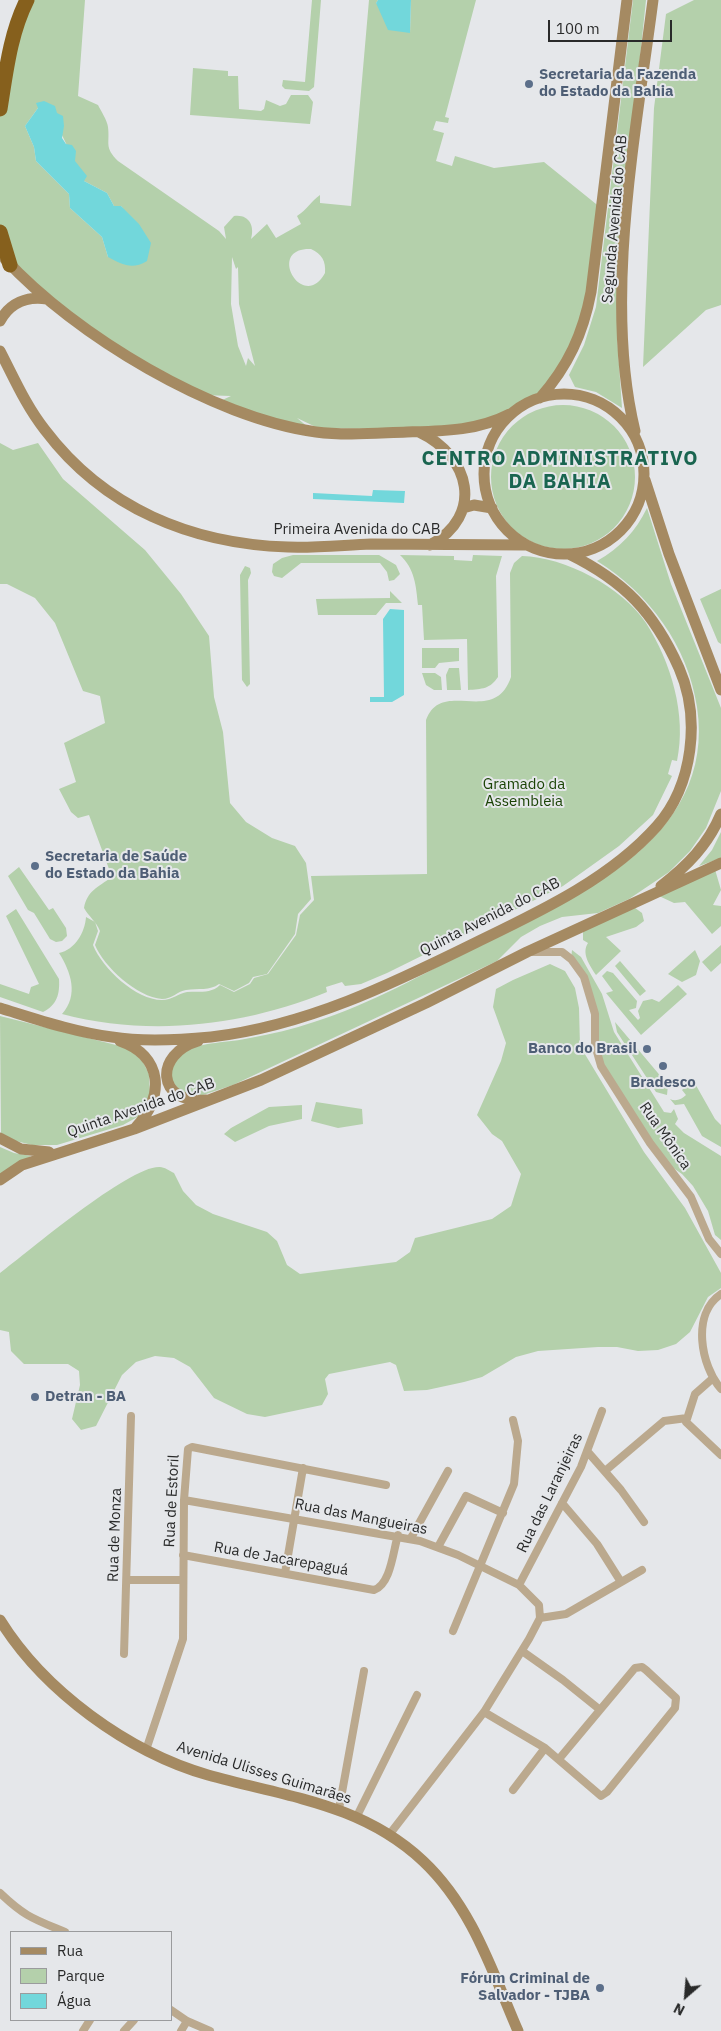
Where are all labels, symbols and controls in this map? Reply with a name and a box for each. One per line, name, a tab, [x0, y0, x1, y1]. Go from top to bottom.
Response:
scale bar	[551, 10, 675, 42]
text: 100 m	[556, 19, 600, 38]
place label: Secretaria da Fazenda do Estado da Bahia	[539, 66, 696, 101]
marker: Secretaria da Fazenda do Estado da Bahia	[523, 78, 535, 90]
street label: Segunda Avenida do CAB	[599, 134, 631, 304]
district label: CENTRO ADMINISTRATIVO DA BAHIA	[419, 447, 701, 494]
street label: Primeira Avenida do CAB	[274, 521, 440, 539]
park label: Gramado da Assembleia	[483, 776, 565, 811]
place label: Secretaria de Saúde do Estado da Bahia	[45, 848, 187, 883]
marker: Secretaria de Saúde do Estado da Bahia	[29, 860, 41, 872]
street label: Quinta Avenida do CAB	[417, 874, 563, 960]
place label: Banco do Brasil	[528, 1040, 637, 1058]
marker: Banco do Brasil	[641, 1043, 653, 1055]
marker: Bradesco	[657, 1060, 669, 1072]
street label: Quinta Avenida do CAB	[65, 1074, 217, 1142]
place label: Bradesco	[630, 1074, 696, 1092]
street label: Rua Mônica	[635, 1099, 695, 1173]
place label: Detran - BA	[45, 1388, 126, 1406]
marker: Detran - BA	[29, 1391, 41, 1403]
street label: Rua das Laranjeiras	[513, 1430, 587, 1556]
street label: Rua de Estoril	[161, 1454, 183, 1548]
street label: Rua de Monza	[104, 1488, 126, 1582]
street label: Rua das Mangueiras	[293, 1495, 429, 1539]
street label: Rua de Jacarepaguá	[212, 1538, 350, 1580]
street label: Avenida Ulisses Guimarães	[174, 1738, 354, 1808]
legend	[10, 1931, 172, 2021]
text: Rua	[57, 1941, 83, 1960]
text: Parque	[57, 1966, 105, 1985]
place label: Fórum Criminal de Salvador - TJBA	[460, 1970, 590, 2005]
north arrow	[661, 1971, 711, 2021]
marker: Fórum Criminal de Salvador - TJBA	[594, 1982, 606, 1994]
text: Água	[57, 1991, 91, 2010]
text: N	[671, 1999, 688, 2020]

